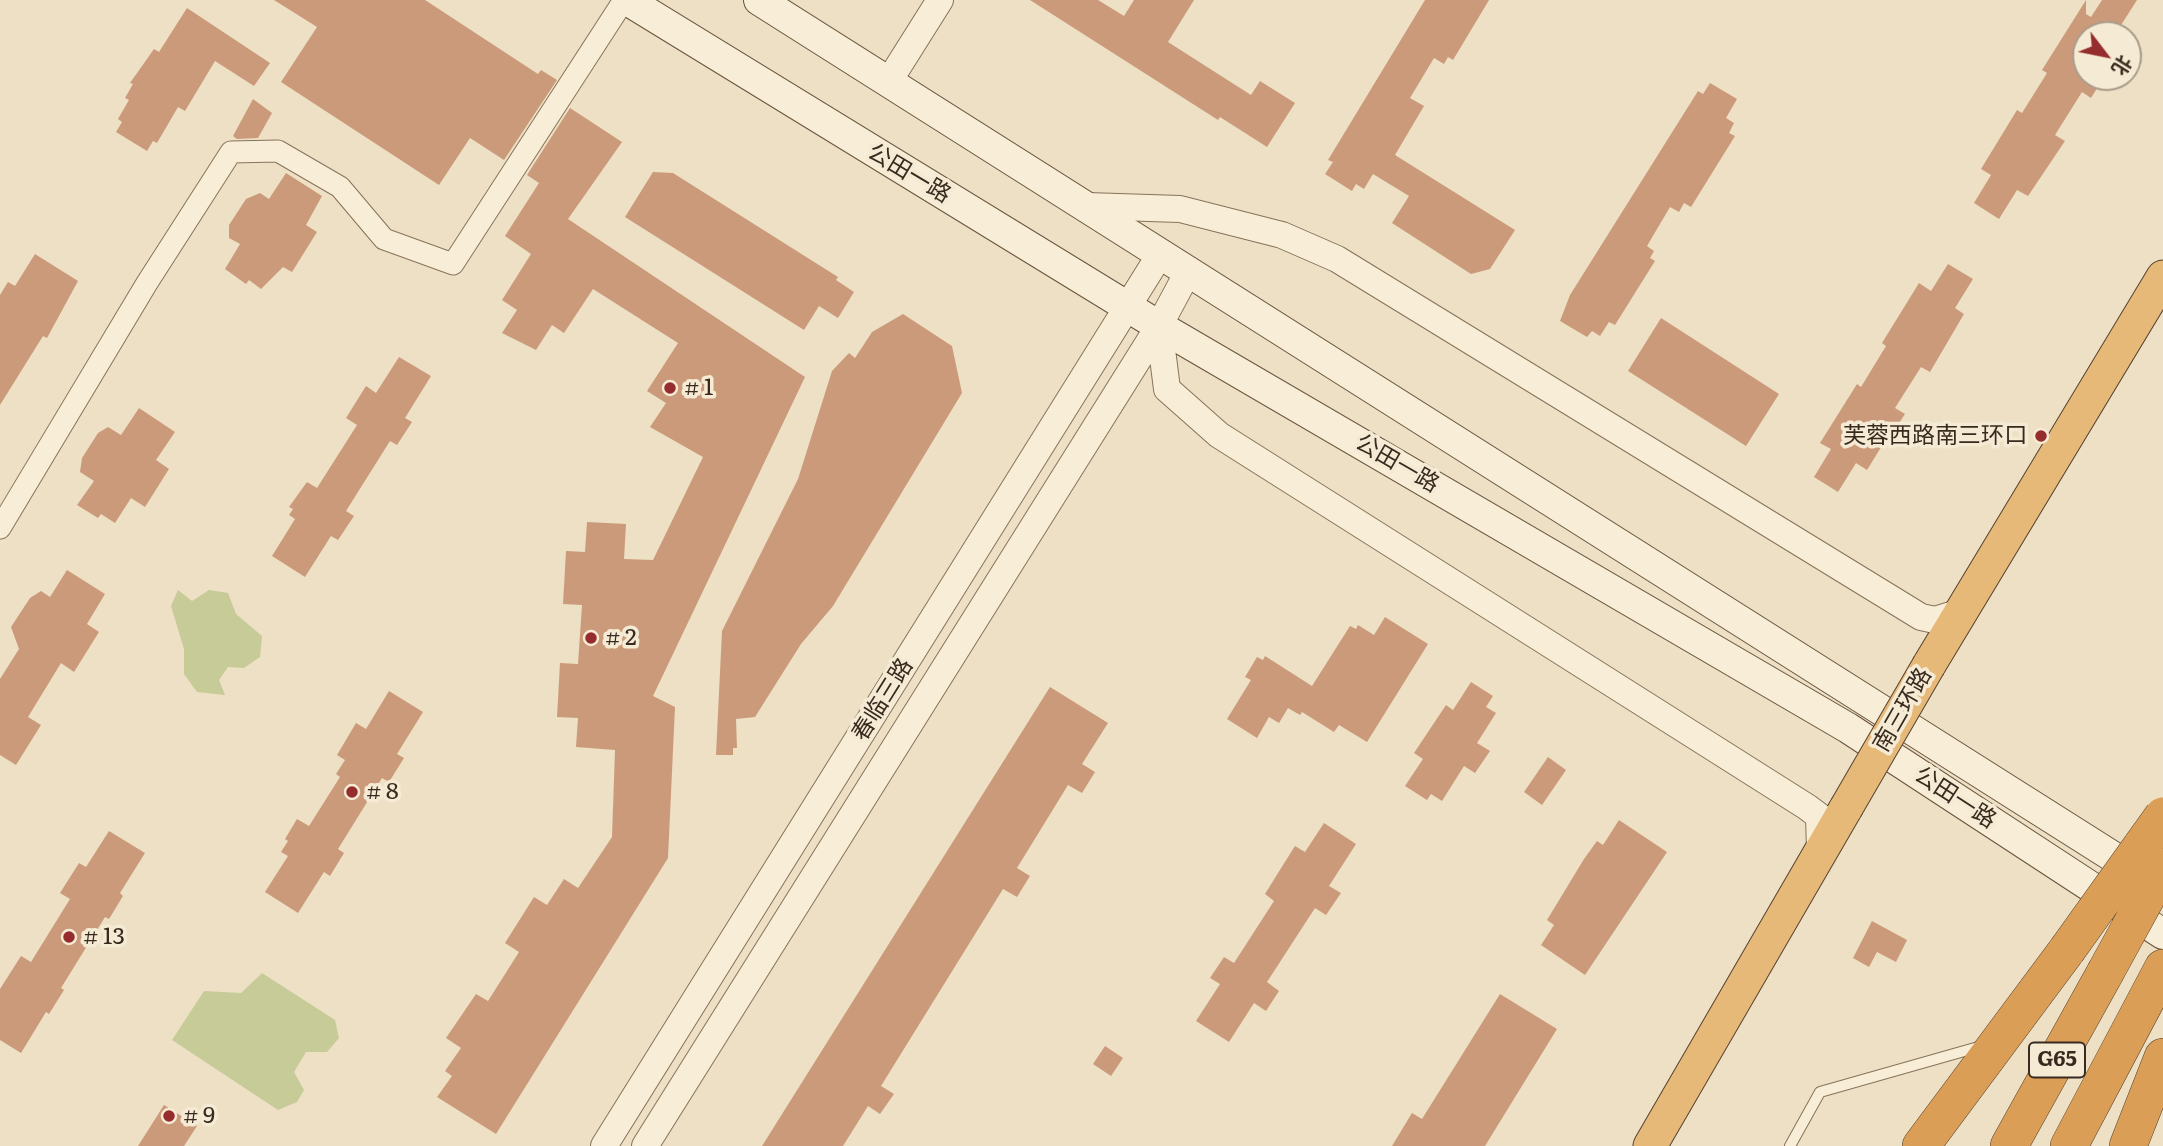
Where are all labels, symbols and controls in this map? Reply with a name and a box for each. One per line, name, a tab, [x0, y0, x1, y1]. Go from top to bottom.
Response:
north arrow	[2072, 21, 2142, 91]
text: 北	[2106, 51, 2140, 82]
street label: 公田一路	[862, 138, 956, 210]
place label: # 1	[684, 374, 713, 402]
marker: # 1	[662, 380, 678, 396]
place label: 芙蓉西路南三环口	[1843, 422, 2027, 450]
marker: 芙蓉西路南三环口	[2033, 428, 2049, 444]
street label: 公田一路	[1350, 429, 1444, 499]
place label: # 2	[605, 624, 637, 652]
marker: # 2	[583, 630, 599, 646]
street label: 春临三路	[847, 654, 919, 746]
street label: 南三环路	[1868, 663, 1938, 757]
street label: 公田一路	[1909, 761, 2001, 835]
place label: # 8	[366, 778, 399, 806]
marker: # 8	[344, 784, 360, 800]
place label: # 13	[83, 923, 125, 951]
marker: # 13	[61, 929, 77, 945]
road number: G65	[2029, 1042, 2085, 1078]
place label: # 9	[183, 1102, 215, 1130]
marker: # 9	[161, 1108, 177, 1124]

